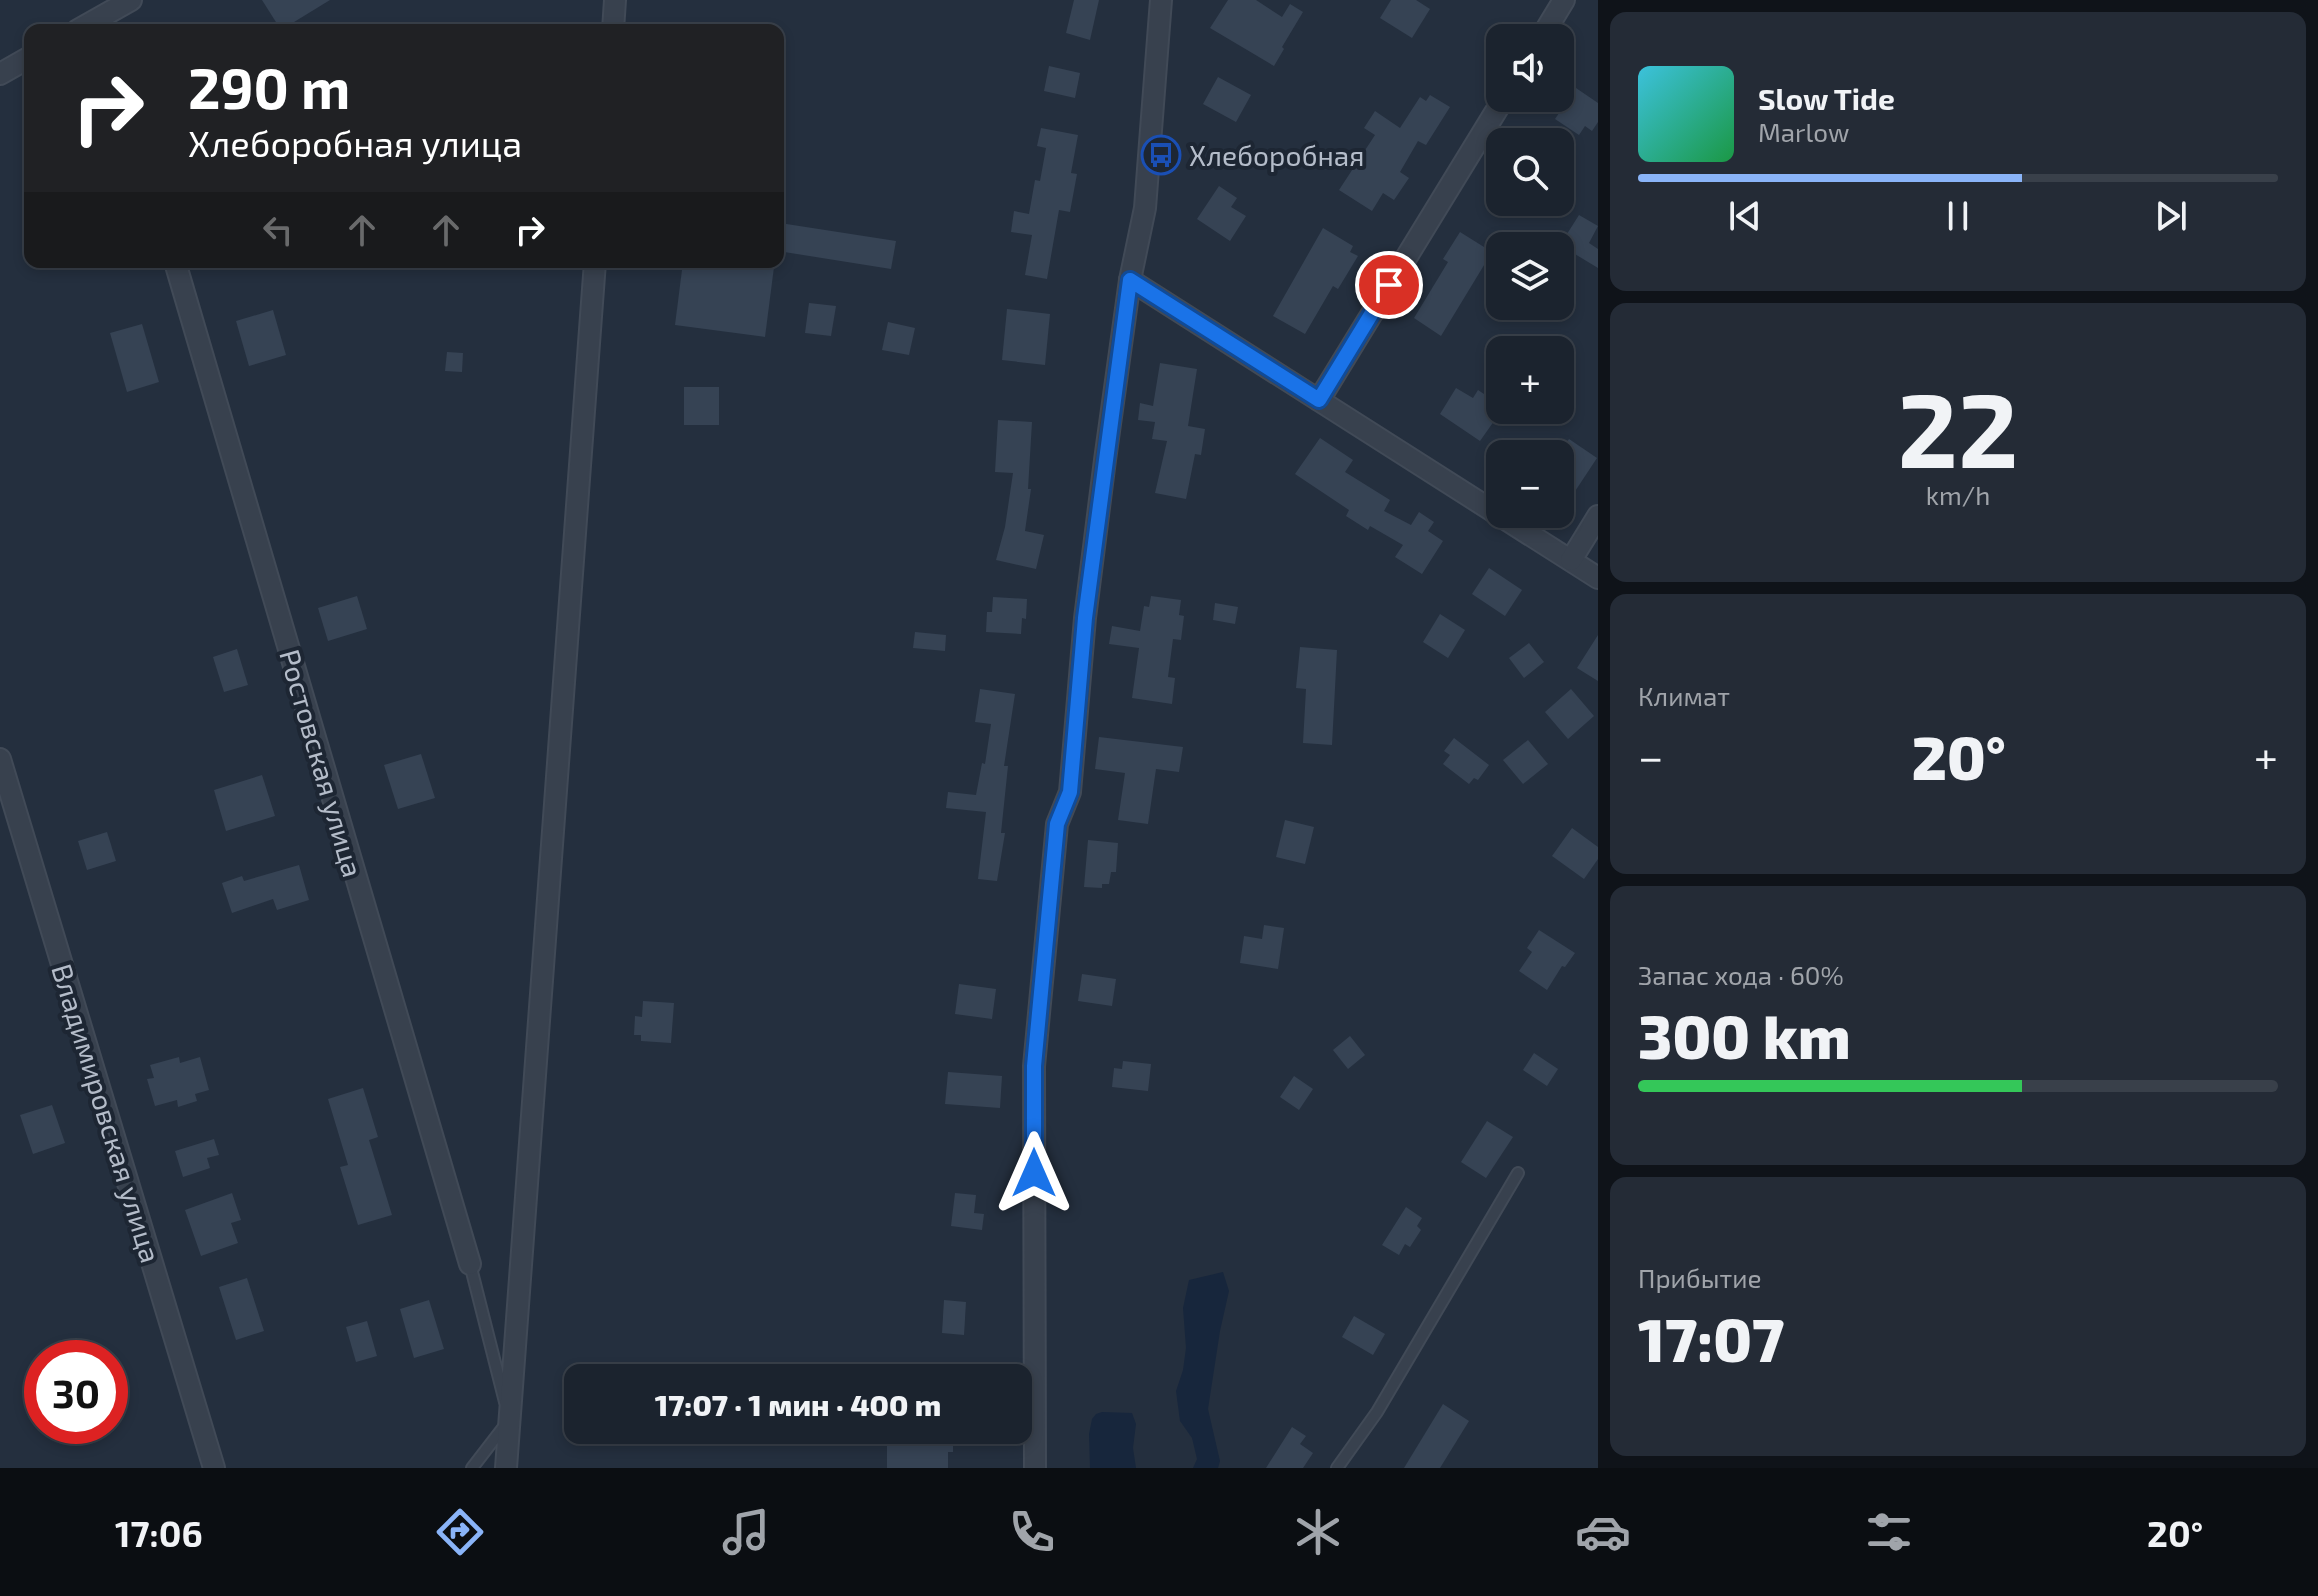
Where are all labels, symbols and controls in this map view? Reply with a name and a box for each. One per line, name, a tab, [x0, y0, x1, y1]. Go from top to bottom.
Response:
map controls	[1486, 24, 1574, 528]
button: sound	[1486, 24, 1574, 112]
text: 290 m	[188, 53, 350, 120]
icon: right	[56, 56, 160, 160]
text: Slow Tide	[1758, 80, 1895, 116]
text: Marlow	[1758, 116, 1849, 147]
text: Хлеборобная улица	[188, 121, 522, 164]
button: search	[1486, 128, 1574, 216]
bus stop icon: Хлеборобная	[1140, 134, 1182, 176]
place label: Хлеборобная	[1189, 138, 1364, 172]
icon: previous	[1723, 194, 1767, 238]
icon: pause	[1936, 194, 1980, 238]
icon: next	[2149, 194, 2193, 238]
icon: left	[256, 208, 300, 252]
icon: ahead	[340, 208, 384, 252]
icon: ahead	[424, 208, 468, 252]
icon: right	[508, 208, 552, 252]
button: layers	[1486, 232, 1574, 320]
pin	[1355, 251, 1423, 319]
icon: arrive	[1367, 263, 1411, 307]
button: +	[1486, 336, 1574, 424]
text: 22	[1898, 364, 2018, 489]
button: −	[1486, 440, 1574, 528]
text: km/h	[1926, 479, 1990, 510]
street label: Ростовская улица	[273, 645, 371, 881]
text: Климат	[1638, 680, 1730, 711]
text: 20°	[1912, 720, 2006, 792]
text: −	[1638, 729, 1664, 782]
text: +	[2254, 729, 2278, 782]
text: Запас хода · 60%	[1638, 959, 1844, 990]
street label: Владимировская улица	[45, 960, 169, 1266]
text: 300 km	[1638, 999, 1851, 1071]
position arrow	[992, 1131, 1076, 1215]
text: Прибытие	[1638, 1262, 1762, 1293]
text: 17:07	[1638, 1302, 1784, 1374]
speed limit sign: 30	[24, 1340, 128, 1444]
text: 17:07 · 1 мин · 400 m	[655, 1386, 941, 1422]
icon: directions	[432, 1504, 488, 1560]
icon: music	[718, 1504, 774, 1560]
icon: phone	[1004, 1504, 1060, 1560]
icon: climate	[1290, 1504, 1346, 1560]
icon: car	[1575, 1504, 1631, 1560]
icon: filters	[1861, 1504, 1917, 1560]
text: 17:06	[115, 1511, 203, 1554]
text: 20°	[2147, 1511, 2203, 1554]

